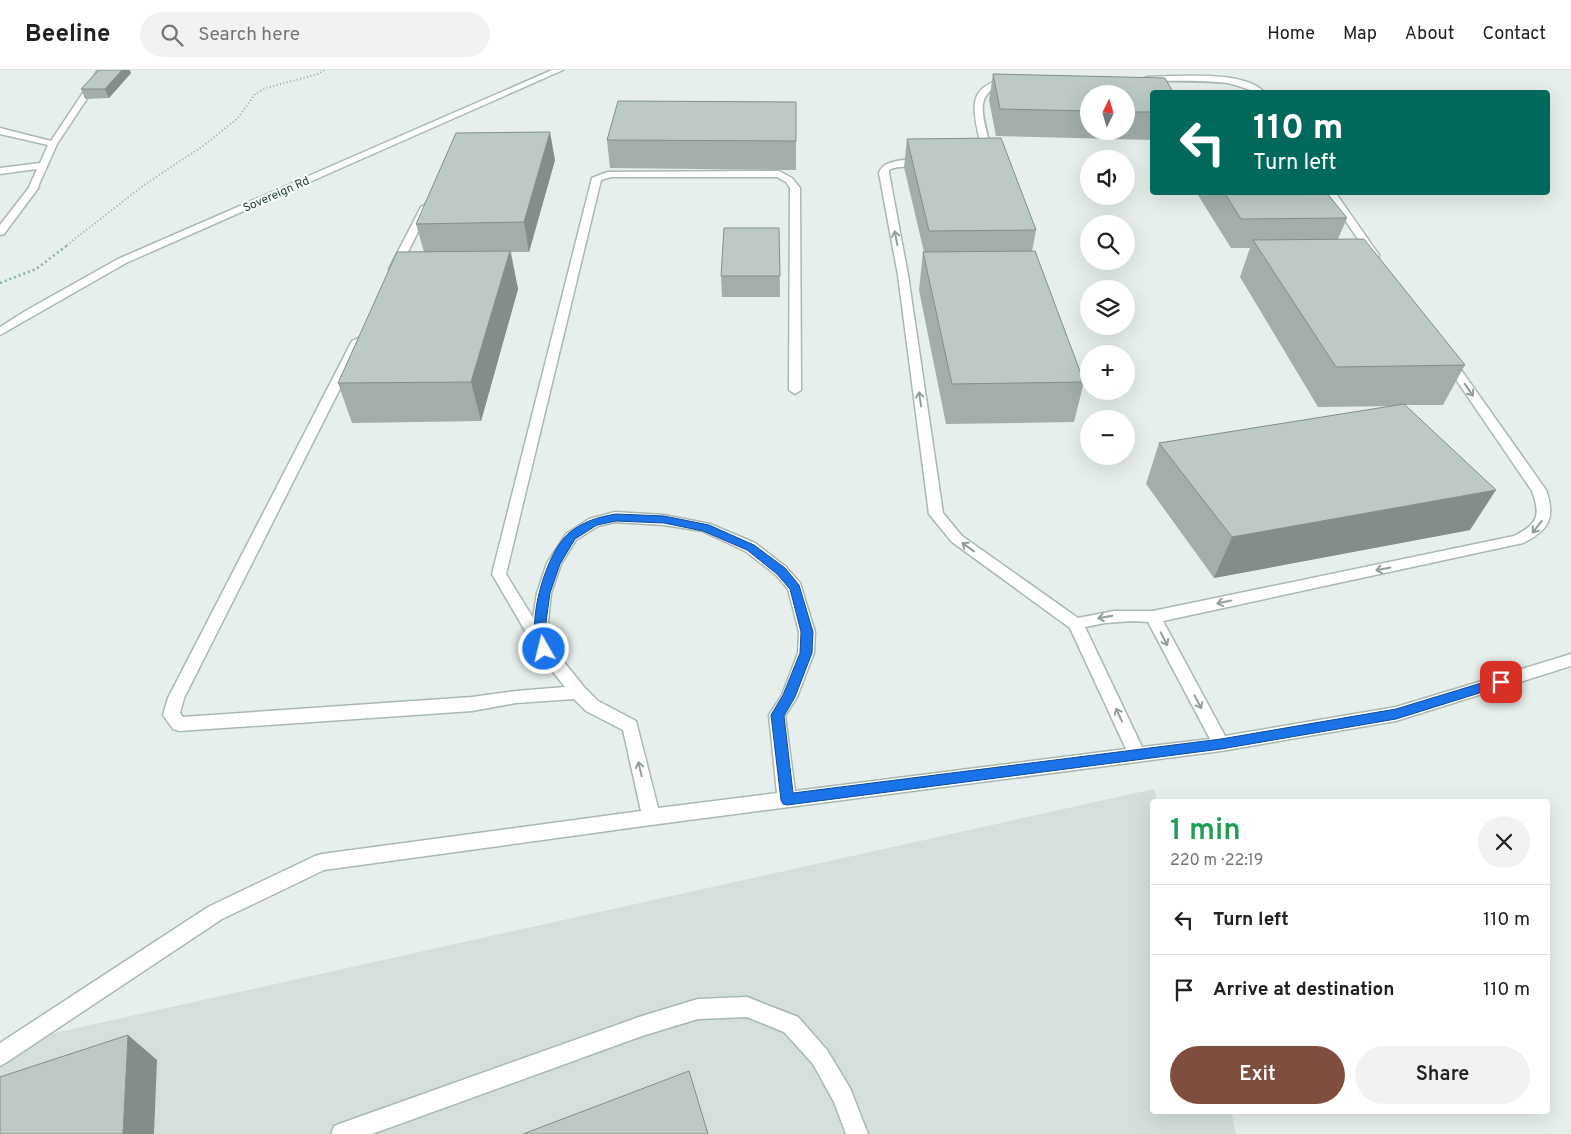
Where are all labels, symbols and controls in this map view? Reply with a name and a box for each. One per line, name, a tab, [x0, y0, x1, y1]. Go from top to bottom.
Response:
search box	[140, 12, 490, 57]
text: Beeline	[25, 20, 110, 50]
icon: search	[158, 21, 186, 49]
text: Search here	[198, 23, 300, 47]
text: Home	[1267, 23, 1315, 46]
text: Map	[1343, 23, 1377, 46]
text: About	[1405, 23, 1454, 46]
text: Contact	[1482, 23, 1546, 46]
north arrow	[1080, 85, 1135, 140]
map controls	[1080, 85, 1135, 465]
text: 110 m	[1253, 107, 1343, 151]
icon: left	[1170, 110, 1235, 175]
button: sound	[1080, 150, 1135, 205]
text: Turn left	[1253, 150, 1336, 177]
street label: Sovereign Rd	[241, 173, 312, 217]
button: search	[1080, 215, 1135, 270]
one-way arrow	[891, 230, 901, 246]
button: layers	[1080, 280, 1135, 335]
button: +	[1080, 345, 1135, 400]
one-way arrow	[1464, 383, 1474, 397]
one-way arrow	[915, 391, 925, 407]
button: −	[1080, 410, 1135, 465]
one-way arrow	[1532, 520, 1543, 533]
one-way arrow	[961, 542, 975, 552]
one-way arrow	[1375, 565, 1391, 574]
one-way arrow	[1216, 598, 1232, 607]
one-way arrow	[1097, 612, 1113, 622]
position arrow	[517, 622, 569, 674]
one-way arrow	[1160, 631, 1169, 646]
pin	[1480, 661, 1522, 703]
icon: arrive	[1487, 668, 1515, 696]
one-way arrow	[1194, 694, 1203, 709]
one-way arrow	[1113, 708, 1123, 723]
one-way arrow	[635, 762, 644, 778]
text: 1 min	[1170, 813, 1241, 850]
button: close	[1478, 816, 1530, 868]
text: 220 m · 22:19	[1170, 851, 1263, 871]
icon: left	[1170, 906, 1198, 934]
text: Turn left	[1213, 908, 1289, 932]
text: 110 m	[1483, 908, 1530, 932]
icon: arrive	[1170, 976, 1198, 1004]
text: Arrive at destination	[1213, 978, 1394, 1002]
text: 110 m	[1483, 978, 1530, 1002]
button: Exit	[1170, 1046, 1345, 1104]
button: Share	[1355, 1046, 1530, 1104]

